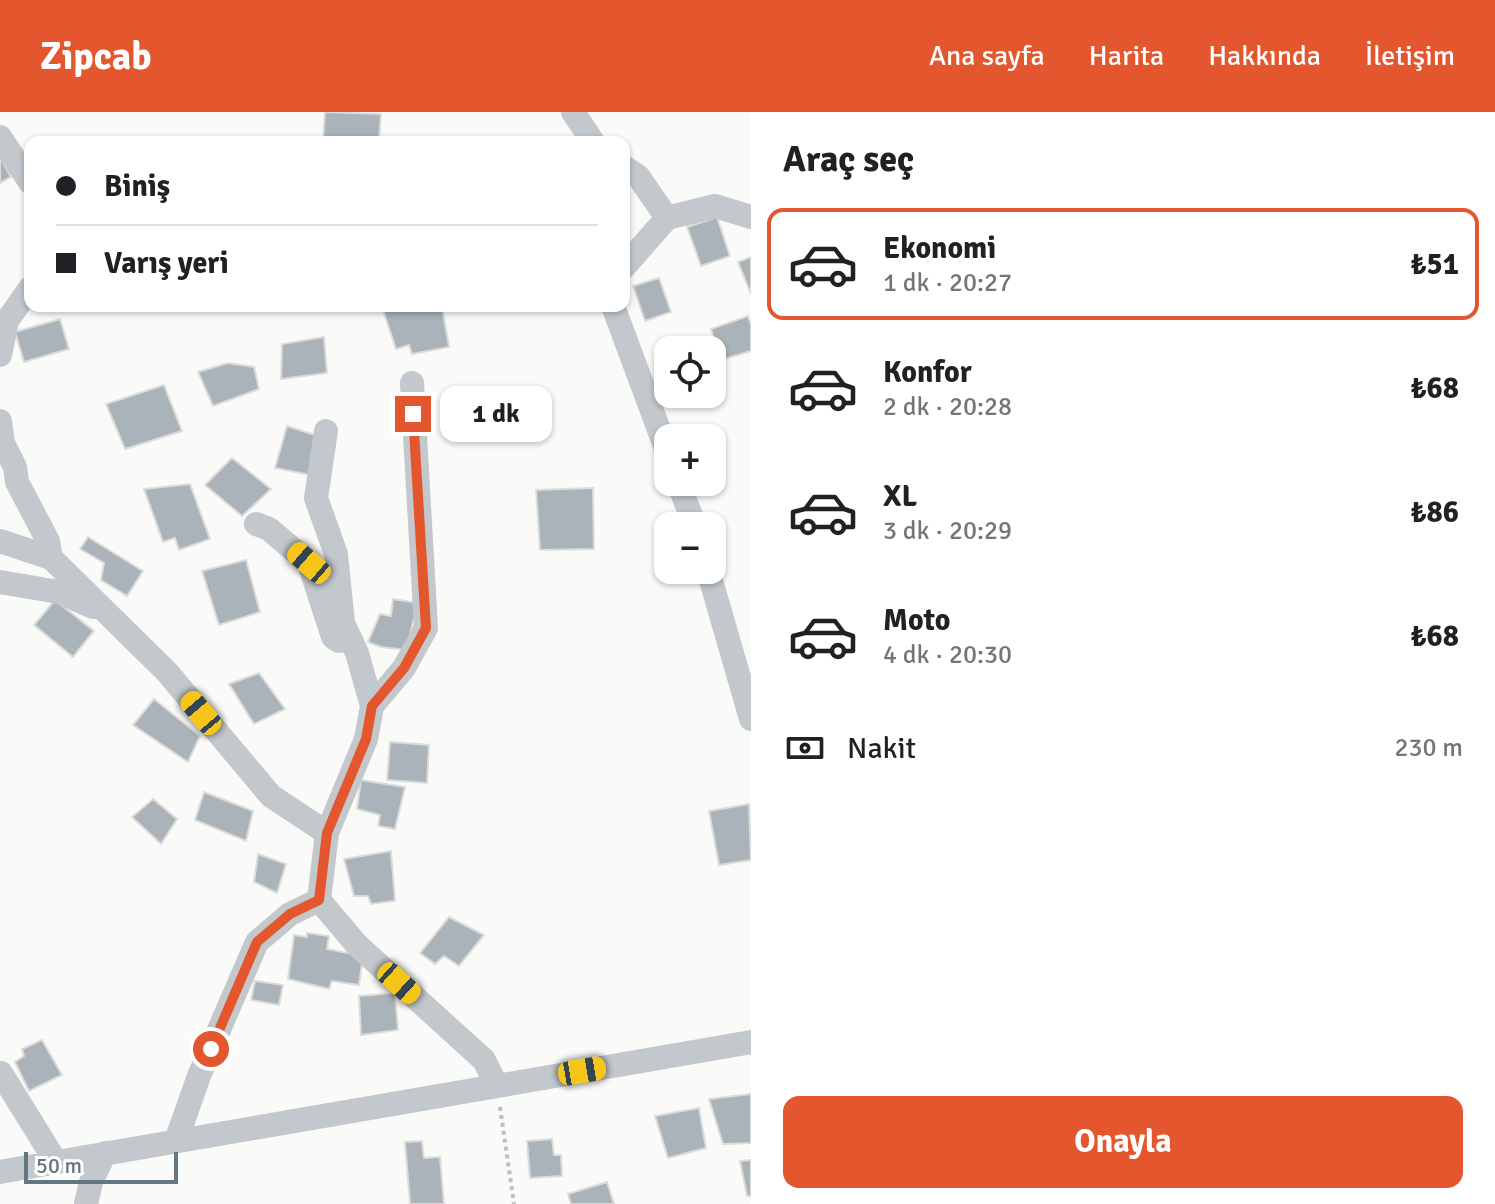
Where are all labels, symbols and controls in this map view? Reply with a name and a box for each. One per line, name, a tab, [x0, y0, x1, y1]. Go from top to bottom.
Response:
text: Zipcab	[40, 33, 152, 80]
text: Ana sayfa	[929, 39, 1045, 73]
text: Harita	[1089, 39, 1164, 73]
text: Hakkında	[1208, 39, 1321, 73]
text: İletişim	[1365, 39, 1455, 73]
text: Araç seç	[783, 137, 914, 182]
text: Biniş	[104, 168, 170, 205]
icon: car	[787, 228, 859, 300]
text: Ekonomi	[883, 230, 996, 267]
text: Varış yeri	[104, 245, 229, 282]
text: ₺51	[1410, 246, 1459, 283]
text: 1 dk · 20:27	[883, 267, 1012, 299]
map controls	[654, 336, 726, 584]
button: locate	[654, 336, 726, 408]
icon: car	[787, 352, 859, 424]
text: Konfor	[883, 354, 972, 391]
text: ₺68	[1410, 370, 1459, 407]
callout: 1 dk	[441, 386, 553, 442]
text: 2 dk · 20:28	[883, 391, 1012, 423]
route end	[395, 396, 431, 432]
text: 1 dk	[472, 398, 520, 430]
button: +	[654, 424, 726, 496]
icon: car	[787, 476, 859, 548]
text: XL	[883, 478, 917, 515]
text: ₺86	[1410, 494, 1459, 531]
button: −	[654, 512, 726, 584]
text: 3 dk · 20:29	[883, 515, 1012, 547]
car	[283, 538, 335, 588]
icon: car	[787, 600, 859, 672]
text: Moto	[883, 602, 950, 639]
text: ₺68	[1410, 618, 1459, 655]
text: 4 dk · 20:30	[883, 639, 1012, 671]
car	[176, 687, 226, 739]
icon: cash	[783, 726, 827, 770]
text: Nakit	[847, 730, 916, 767]
text: 230 m	[1394, 732, 1463, 764]
car	[373, 958, 425, 1008]
route start	[193, 1031, 229, 1067]
car	[556, 1055, 608, 1087]
button: Onayla	[783, 1096, 1463, 1188]
scale bar	[24, 1148, 178, 1184]
text: 50 m	[36, 1152, 82, 1179]

